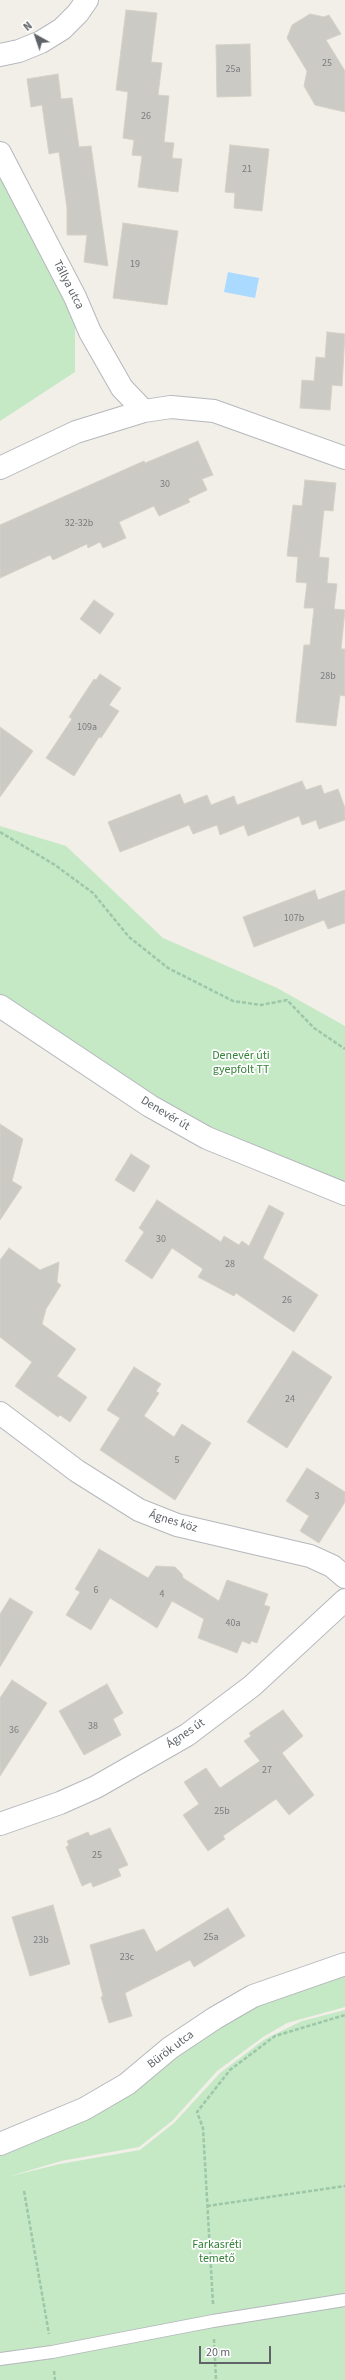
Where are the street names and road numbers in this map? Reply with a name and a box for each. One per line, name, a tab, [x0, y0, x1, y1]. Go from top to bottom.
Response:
street label: Tállya utca	[49, 258, 87, 312]
street label: Denevér út	[138, 1094, 192, 1134]
street label: Ágnes köz	[147, 1508, 199, 1536]
street label: Ágnes út	[164, 1716, 208, 1752]
street label: Bürök utca	[145, 2028, 197, 2072]

